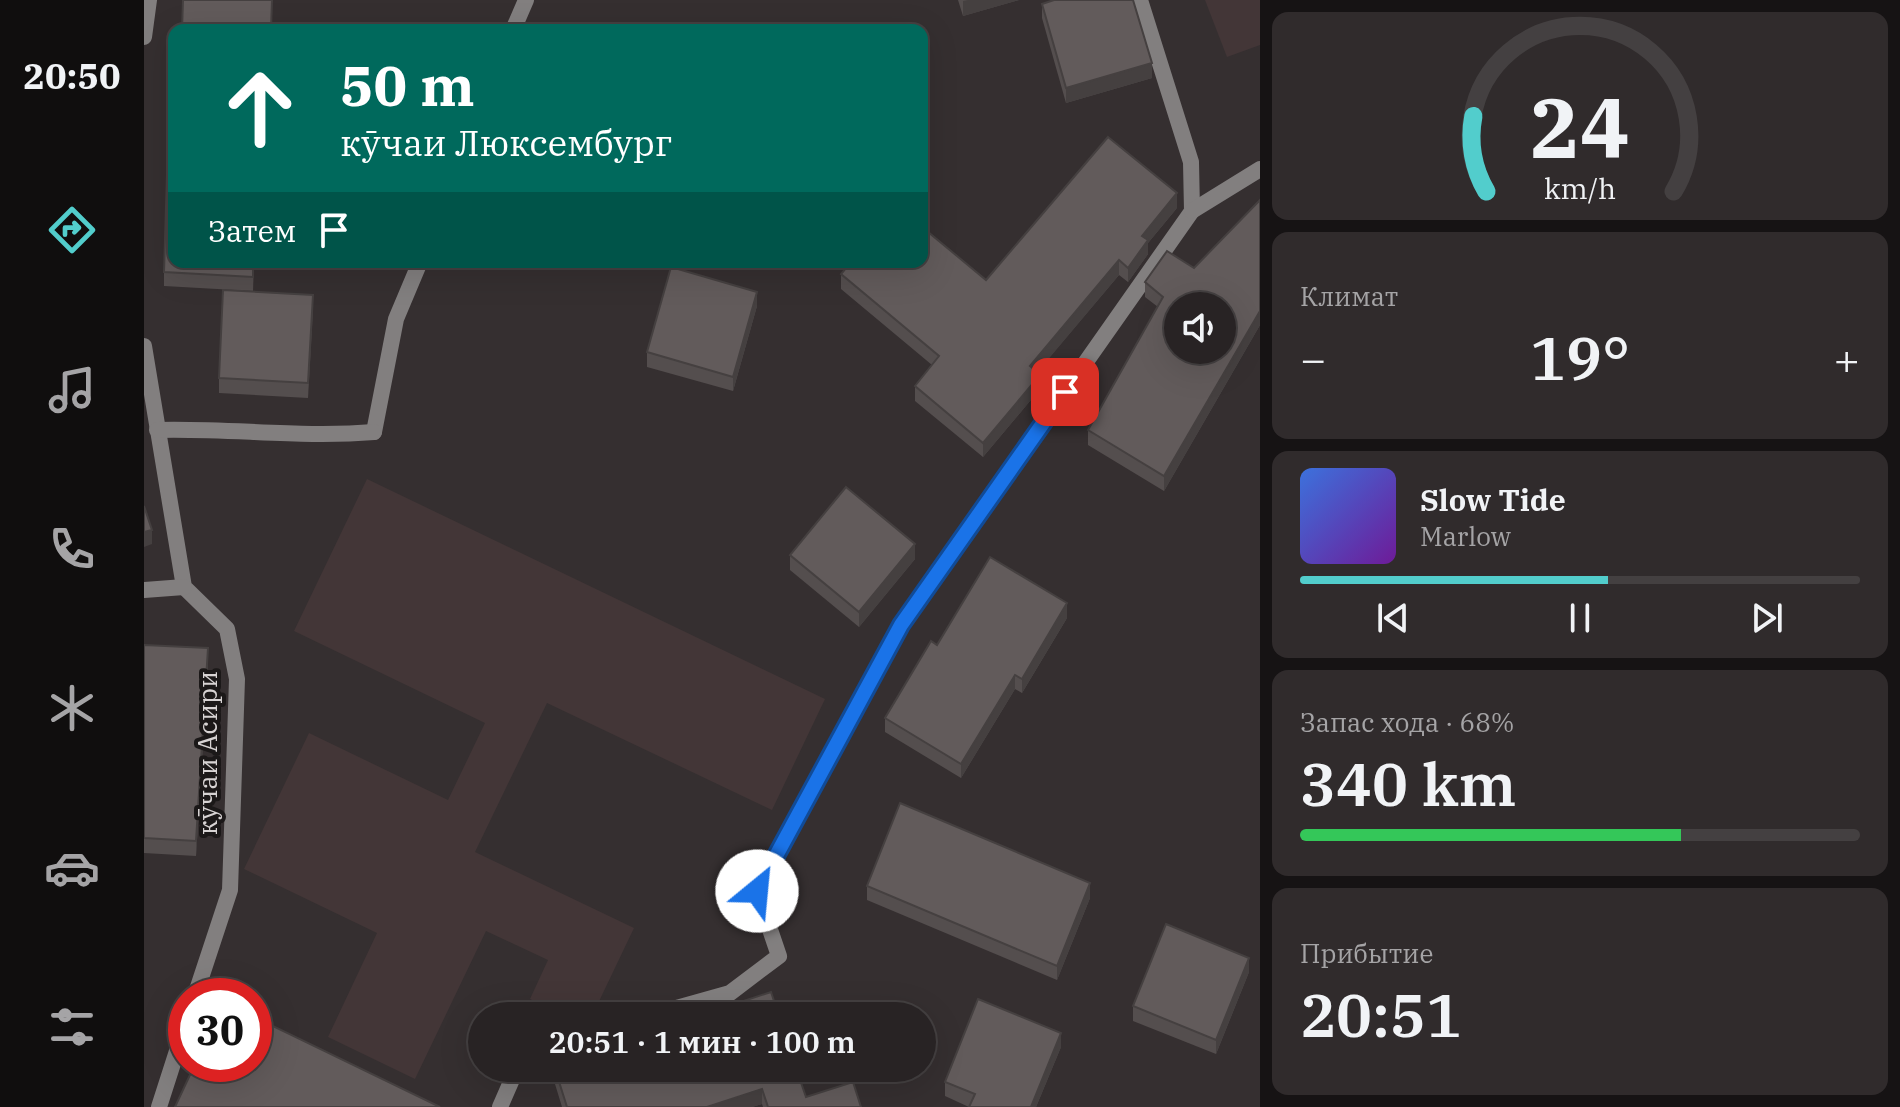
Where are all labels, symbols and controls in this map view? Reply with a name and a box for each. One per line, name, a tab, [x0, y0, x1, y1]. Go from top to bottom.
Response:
text: 50 m	[340, 49, 475, 121]
text: 20:50	[23, 52, 121, 99]
icon: ahead	[208, 56, 312, 160]
text: 24	[1530, 73, 1630, 181]
text: кӯчаи Люксембург	[340, 119, 672, 166]
text: km/h	[1544, 170, 1616, 207]
icon: directions	[44, 202, 100, 258]
icon: arrive	[312, 208, 356, 252]
text: Затем	[208, 211, 296, 250]
text: Климат	[1300, 279, 1398, 313]
map controls	[1164, 292, 1236, 364]
button: sound	[1164, 292, 1236, 364]
text: 19°	[1530, 318, 1630, 397]
text: −	[1300, 330, 1326, 387]
text: +	[1834, 330, 1860, 387]
pin	[1031, 358, 1099, 426]
icon: music	[44, 362, 100, 418]
icon: arrive	[1043, 370, 1087, 414]
text: Slow Tide	[1420, 480, 1566, 519]
text: Marlow	[1420, 519, 1511, 553]
icon: phone	[44, 521, 100, 577]
icon: previous	[1371, 596, 1415, 640]
icon: pause	[1558, 596, 1602, 640]
icon: next	[1745, 596, 1789, 640]
street label: кӯчаи Асири	[190, 671, 224, 835]
icon: climate	[44, 680, 100, 736]
text: Запас хода · 68%	[1300, 705, 1515, 739]
text: 340 km	[1300, 744, 1516, 823]
icon: car	[44, 840, 100, 896]
position arrow	[715, 849, 799, 933]
text: Прибытие	[1300, 936, 1433, 970]
text: 20:51	[1300, 975, 1462, 1054]
speed limit sign: 30	[168, 978, 272, 1082]
icon: filters	[44, 999, 100, 1055]
text: 20:51 · 1 мин · 100 m	[548, 1022, 856, 1061]

